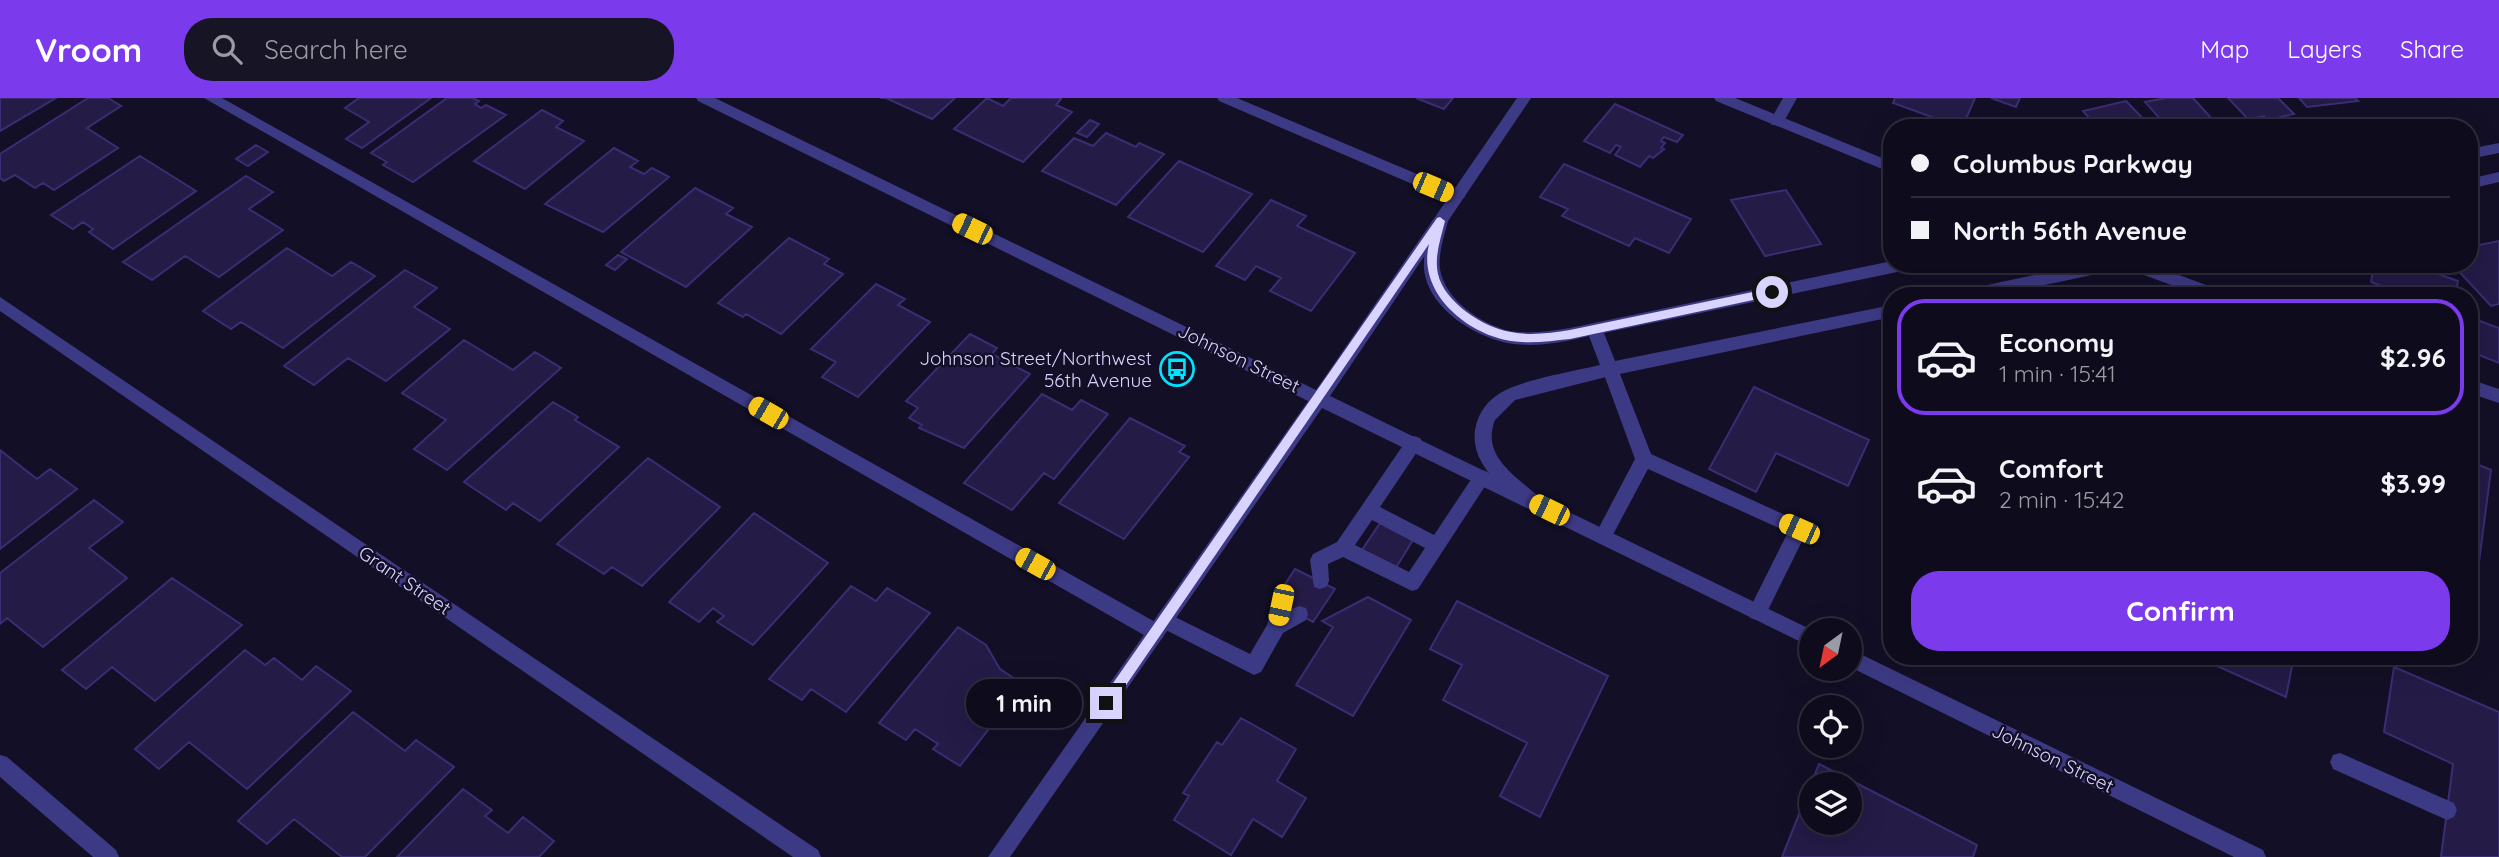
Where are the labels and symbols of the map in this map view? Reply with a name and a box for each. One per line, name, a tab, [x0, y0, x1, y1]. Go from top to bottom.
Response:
car	[1410, 169, 1457, 205]
car	[949, 210, 996, 248]
route start	[1756, 276, 1788, 308]
street label: Johnson Street	[1174, 318, 1304, 398]
place label: Johnson Street/Northwest 56th Avenue	[919, 346, 1152, 392]
bus stop icon: Johnson Street/Northwest 56th Avenue	[1158, 350, 1196, 388]
car	[745, 393, 792, 433]
car	[1526, 491, 1573, 529]
car	[1776, 511, 1823, 547]
street label: Grant Street	[354, 540, 456, 620]
car	[1012, 545, 1059, 583]
car	[1267, 582, 1296, 628]
north arrow	[1799, 618, 1862, 681]
callout: 1 min	[966, 678, 1082, 728]
route end	[1090, 687, 1122, 719]
street label: Johnson Street	[1988, 718, 2118, 798]

